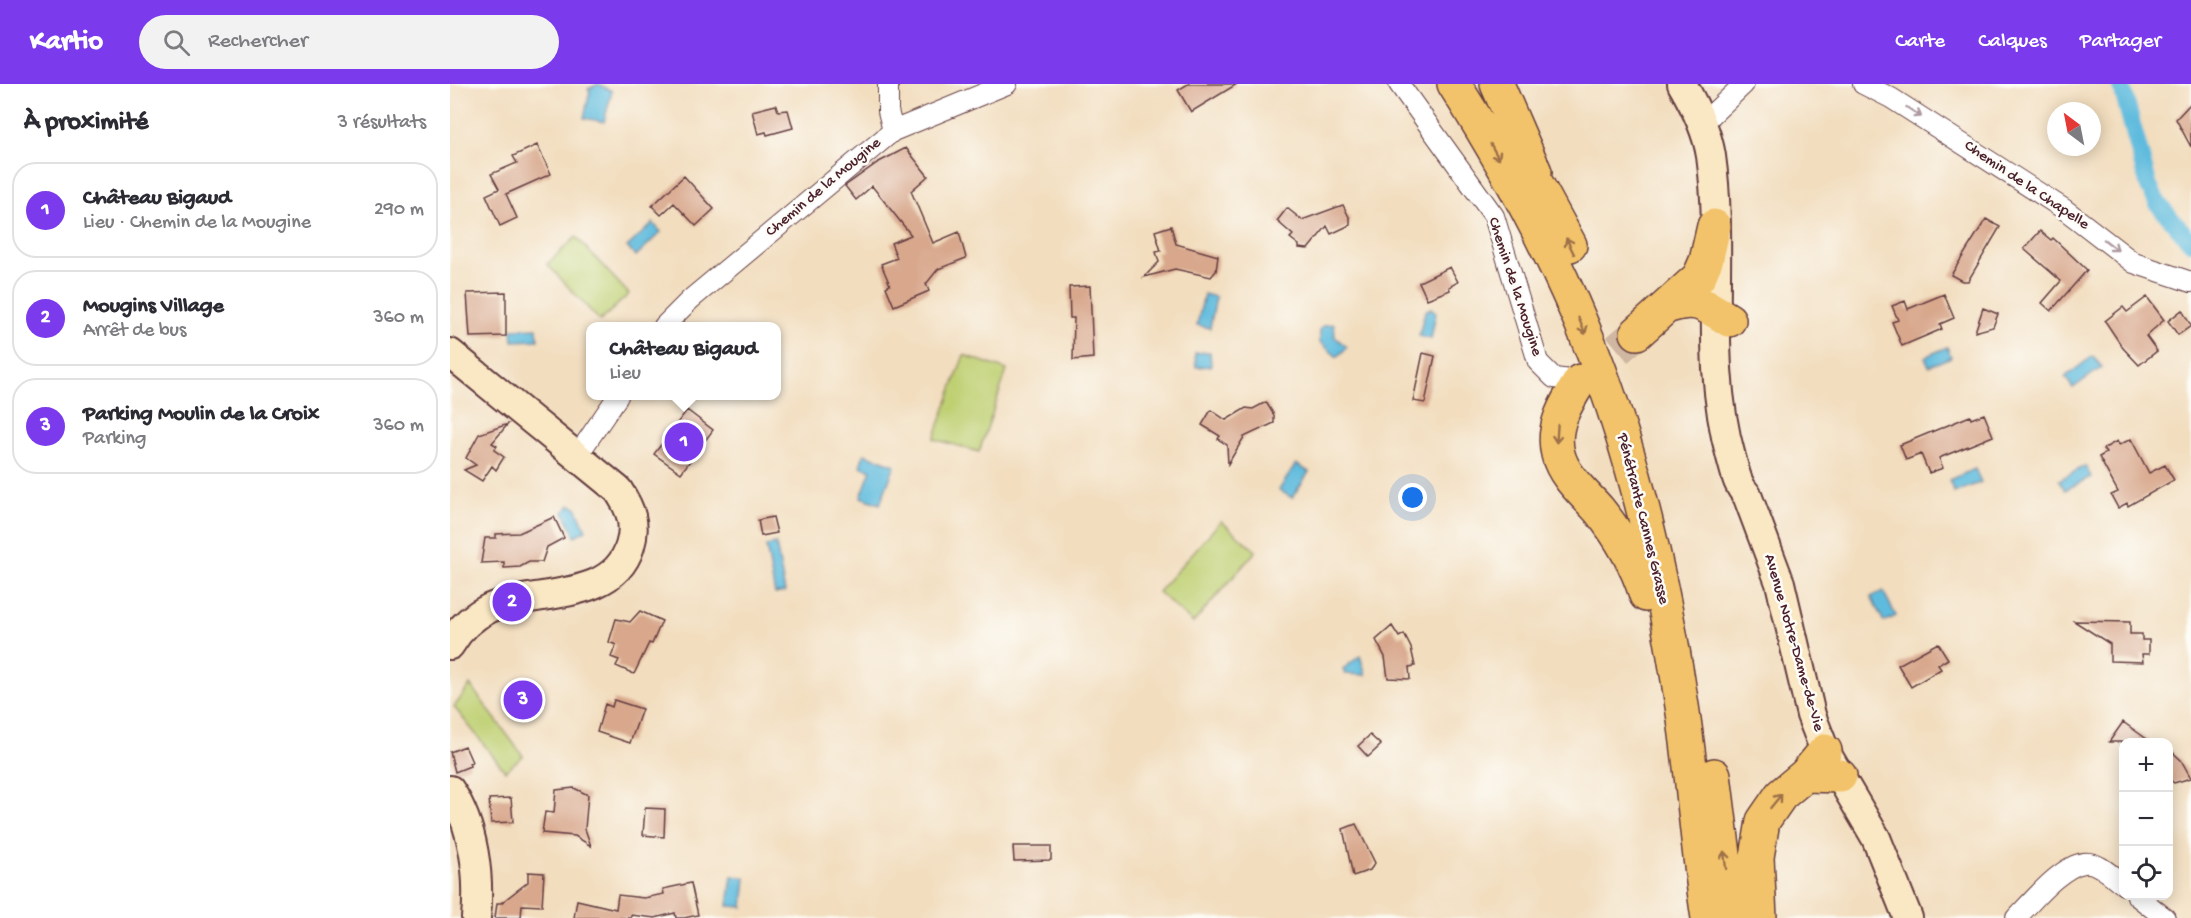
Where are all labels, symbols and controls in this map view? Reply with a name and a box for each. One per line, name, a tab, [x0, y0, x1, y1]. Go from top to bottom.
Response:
search box	[139, 15, 559, 69]
text: Kartio	[30, 26, 103, 59]
icon: search	[160, 26, 193, 59]
text: Rechercher	[208, 29, 308, 55]
text: Carte	[1895, 30, 1945, 55]
text: Calques	[1978, 30, 2047, 55]
text: Partager	[2080, 30, 2161, 55]
north arrow	[2047, 102, 2101, 156]
one-way arrow	[1905, 107, 1922, 119]
text: À proximité	[24, 108, 148, 139]
text: 3 résultats	[338, 112, 426, 135]
street label: Chemin de la Mougine	[762, 134, 886, 242]
street label: Chemin de la Chapelle	[1960, 137, 2093, 235]
one-way arrow	[1489, 143, 1501, 160]
text: Château Bigaud	[83, 186, 231, 212]
text: 1	[41, 199, 50, 222]
text: 290 m	[374, 199, 424, 222]
text: Lieu · Chemin de la Mougine	[83, 212, 311, 235]
street label: Chemin de la Mougine	[1483, 215, 1546, 359]
one-way arrow	[1564, 238, 1576, 256]
one-way arrow	[2102, 238, 2118, 251]
text: Mougins Village	[83, 294, 224, 320]
text: 2	[41, 307, 50, 330]
text: 360 m	[373, 307, 424, 330]
one-way arrow	[1577, 317, 1588, 335]
text: Arrêt de bus	[83, 320, 186, 343]
popup	[586, 322, 781, 400]
text: Château Bigaud	[610, 337, 758, 363]
text: Lieu	[610, 363, 641, 386]
text: Parking Moulin de la Croix	[83, 402, 319, 428]
text: 3	[40, 415, 51, 438]
text: 360 m	[373, 415, 424, 438]
pin: 1	[664, 420, 704, 464]
one-way arrow	[1552, 423, 1563, 443]
text: Parking	[83, 428, 146, 451]
street label: Pénétrante Cannes Grasse	[1611, 431, 1673, 607]
your location	[1398, 483, 1427, 512]
street label: Avenue Notre-Dame-de-Vie	[1759, 552, 1828, 734]
pin: 2	[492, 580, 532, 624]
pin: 3	[504, 678, 542, 722]
map controls	[2119, 738, 2173, 900]
button: +	[2119, 738, 2173, 792]
button: −	[2119, 792, 2173, 846]
one-way arrow	[1770, 793, 1783, 809]
button: locate	[2119, 846, 2173, 900]
one-way arrow	[1719, 851, 1730, 870]

